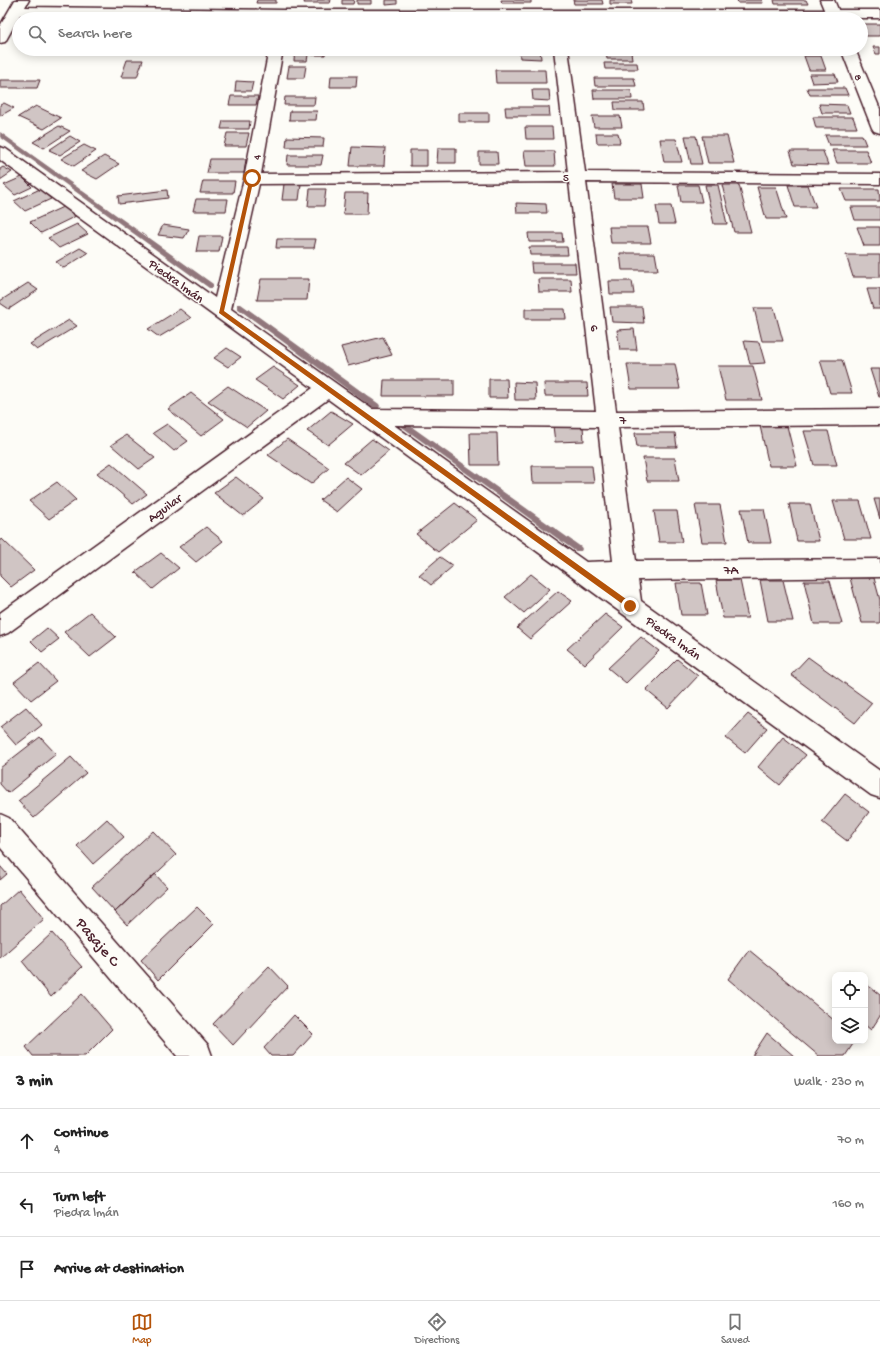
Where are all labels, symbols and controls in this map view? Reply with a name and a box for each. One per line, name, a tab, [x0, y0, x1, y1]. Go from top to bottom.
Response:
search box	[12, 12, 868, 56]
icon: search	[26, 23, 48, 45]
text: Search here	[58, 25, 132, 43]
street label: 8	[850, 73, 864, 83]
street label: 4	[252, 153, 264, 161]
route start	[243, 169, 261, 187]
street label: 5	[563, 173, 569, 185]
street label: Piedra lmán	[144, 256, 207, 308]
street label: 6	[586, 324, 601, 333]
street label: 7	[619, 414, 628, 429]
street label: Aguilar	[145, 491, 187, 526]
street label: 7A	[723, 564, 740, 579]
route end	[621, 597, 639, 615]
street label: Piedra lmán	[641, 613, 704, 665]
street label: Pasaje C	[70, 914, 123, 972]
map controls	[832, 972, 868, 1044]
button: locate	[832, 972, 868, 1008]
button: layers	[832, 1008, 868, 1044]
text: 3 min	[16, 1072, 53, 1092]
text: Walk · 230 m	[794, 1075, 864, 1090]
text: Continue	[54, 1124, 108, 1142]
icon: ahead	[16, 1130, 38, 1152]
text: 70 m	[838, 1133, 864, 1148]
text: 4	[54, 1142, 60, 1157]
text: Turn left	[54, 1188, 105, 1206]
icon: left	[16, 1194, 38, 1216]
text: 160 m	[832, 1197, 864, 1212]
text: Piedra lmán	[54, 1206, 119, 1221]
icon: arrive	[16, 1258, 38, 1280]
text: Arrive at destination	[54, 1260, 184, 1278]
tab: Map	[131, 1311, 153, 1347]
tab: Directions	[415, 1311, 459, 1347]
tab: Saved	[721, 1311, 749, 1347]

